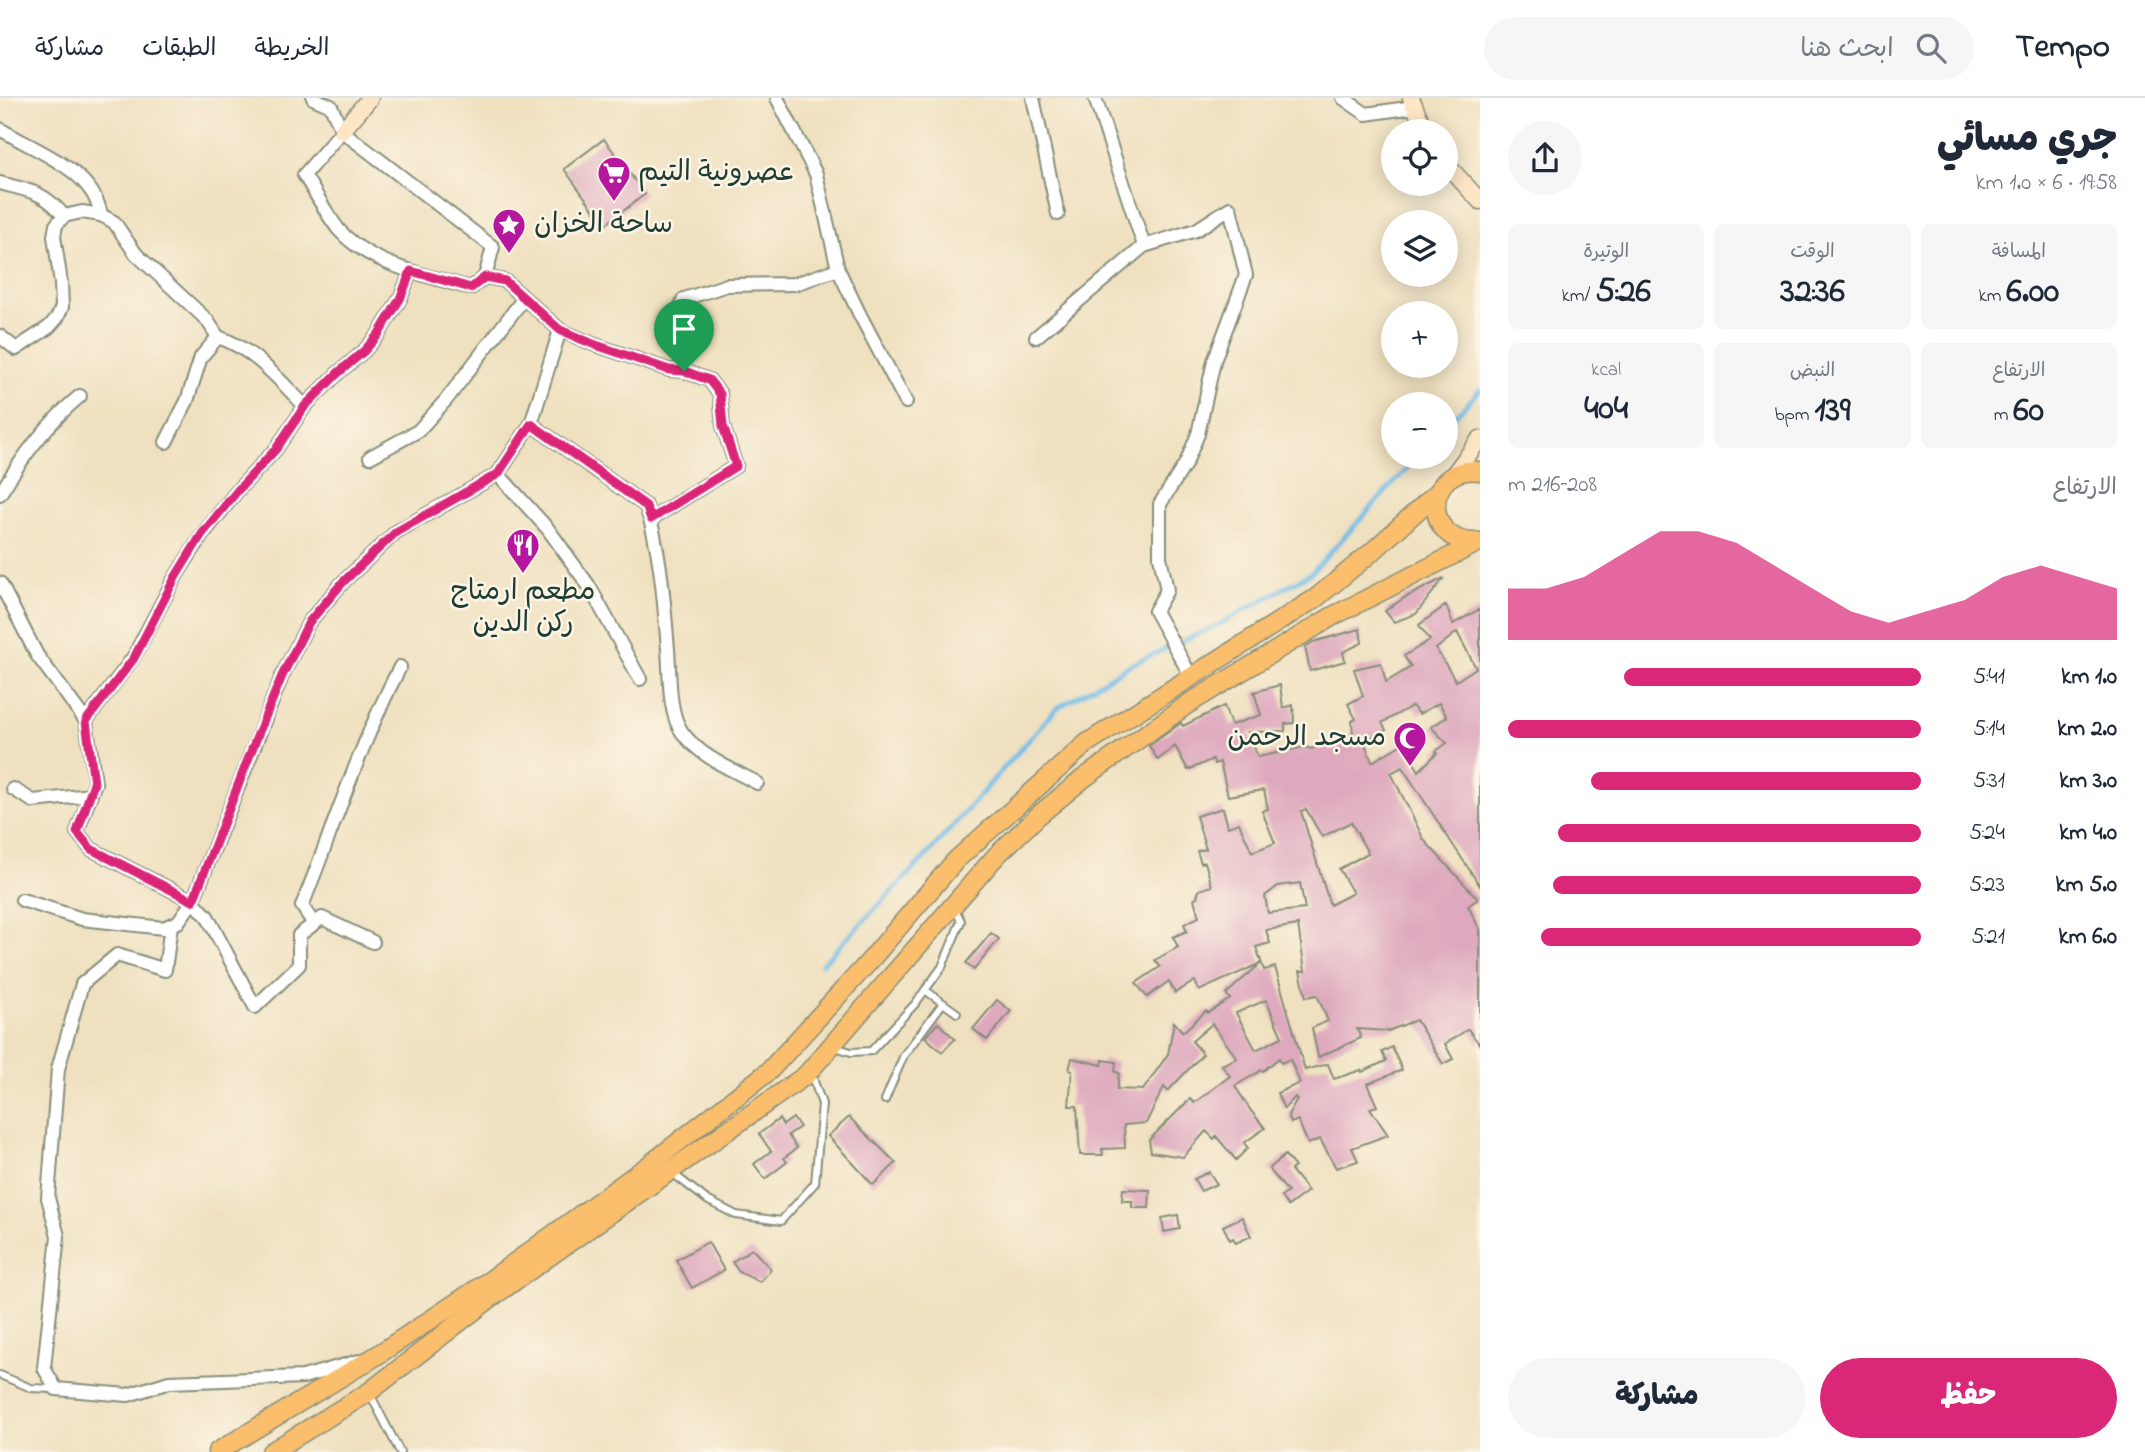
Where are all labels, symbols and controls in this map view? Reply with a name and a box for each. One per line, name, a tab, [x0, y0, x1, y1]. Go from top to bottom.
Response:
search box	[1484, 17, 1974, 80]
text: Tempo	[2016, 24, 2110, 72]
icon: search	[1912, 29, 1950, 67]
text: ابحث هنا	[1800, 31, 1894, 69]
text: مشاركة	[35, 32, 104, 67]
text: الطبقات	[142, 32, 217, 67]
text: الخريطة	[255, 32, 329, 67]
text: جري مسائي	[1937, 113, 2117, 169]
map controls	[1381, 119, 1458, 469]
button: locate	[1381, 119, 1458, 196]
button: share	[1508, 121, 1582, 195]
place label: عصرونية التيم	[638, 153, 796, 194]
supermarket icon: عصرونية التيم	[595, 154, 633, 203]
text: 19:58 · 6 × 1.0 km	[1976, 167, 2117, 200]
place label: ساحة الخزان	[534, 205, 673, 246]
place icon: ساحة الخزان	[490, 206, 528, 255]
button: layers	[1381, 210, 1458, 287]
text: الوتيرة	[1583, 239, 1629, 266]
text: الوقت	[1790, 239, 1835, 266]
text: المسافة	[1992, 239, 2046, 266]
text: 5:26	[1595, 267, 1651, 318]
text: 32:36	[1780, 267, 1845, 318]
text: 6.00	[2006, 267, 2059, 318]
text: /km	[1561, 283, 1595, 310]
text: km	[1979, 283, 2006, 310]
pin	[654, 299, 714, 371]
button: +	[1381, 301, 1458, 378]
icon: arrive	[665, 310, 703, 348]
text: kcal	[1591, 357, 1621, 384]
text: النبض	[1790, 358, 1835, 385]
text: الارتفاع	[1992, 358, 2045, 385]
text: 404	[1584, 384, 1628, 435]
text: 139	[1814, 386, 1851, 437]
text: 60	[2013, 386, 2044, 437]
button: −	[1381, 392, 1458, 469]
text: bpm	[1775, 402, 1814, 429]
text: m	[1994, 402, 2013, 429]
text: 208–216 m	[1508, 469, 1597, 502]
text: الارتفاع	[2053, 472, 2117, 505]
restaurant icon: مطعم ارمتاج ركن الدين	[504, 526, 542, 575]
place label: مطعم ارمتاج ركن الدين	[450, 572, 596, 645]
text: 5:41	[1973, 661, 2005, 694]
text: 1.0 km	[2061, 661, 2117, 694]
text: 5:14	[1973, 713, 2005, 746]
text: 2.0 km	[2057, 713, 2117, 746]
place label: مسجد الرحمن	[1227, 718, 1386, 759]
mosque icon: مسجد الرحمن	[1391, 719, 1429, 768]
text: 5:31	[1973, 765, 2005, 798]
text: 3.0 km	[2059, 765, 2117, 798]
text: 5:24	[1969, 817, 2005, 850]
text: 4.0 km	[2059, 817, 2117, 850]
text: 5:23	[1969, 869, 2005, 902]
text: 5.0 km	[2056, 869, 2117, 902]
text: 5:21	[1971, 921, 2005, 954]
text: 6.0 km	[2059, 921, 2117, 954]
button: مشاركة	[1508, 1358, 1806, 1438]
button: حفظ	[1820, 1358, 2117, 1438]

